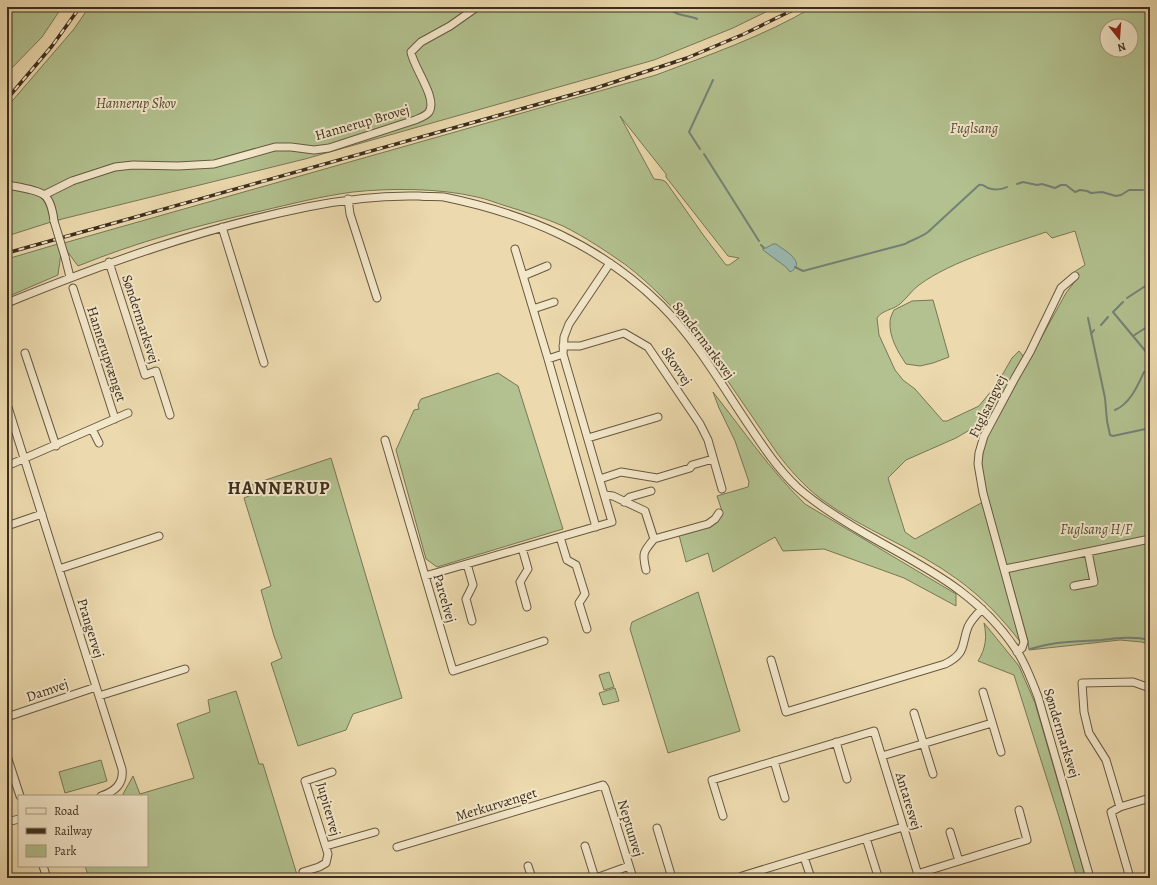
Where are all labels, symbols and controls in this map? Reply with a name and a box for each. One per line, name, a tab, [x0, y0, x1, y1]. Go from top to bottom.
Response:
north arrow	[1099, 18, 1139, 58]
text: N	[1116, 39, 1128, 55]
park label: Hannerup Skov	[96, 94, 176, 113]
street label: Hannerup Brovej	[313, 100, 412, 145]
park label: Fuglsang	[950, 119, 999, 138]
street label: Søndermarksvej	[117, 272, 164, 366]
street label: Søndermarksvej	[668, 298, 739, 383]
street label: Hannerupvænget	[82, 304, 131, 405]
street label: Skovvej	[657, 343, 696, 389]
street label: Fuglsangvej	[964, 372, 1011, 441]
district label: HANNERUP	[228, 476, 330, 500]
park label: Fuglsang H/F	[1060, 520, 1133, 539]
street label: Parcelvej	[428, 571, 461, 625]
street label: Prangervej	[72, 596, 109, 660]
street label: Damvej	[23, 674, 71, 707]
street label: Søndermarksvej	[1039, 686, 1084, 780]
street label: Antaresvej	[890, 769, 926, 832]
street label: Jupitervej	[312, 780, 345, 838]
street label: Merkurvænget	[453, 783, 539, 826]
legend	[18, 795, 148, 867]
street label: Neptunvej	[613, 797, 648, 859]
text: Road	[54, 803, 80, 819]
text: Railway	[54, 823, 93, 839]
text: Park	[54, 843, 77, 859]

